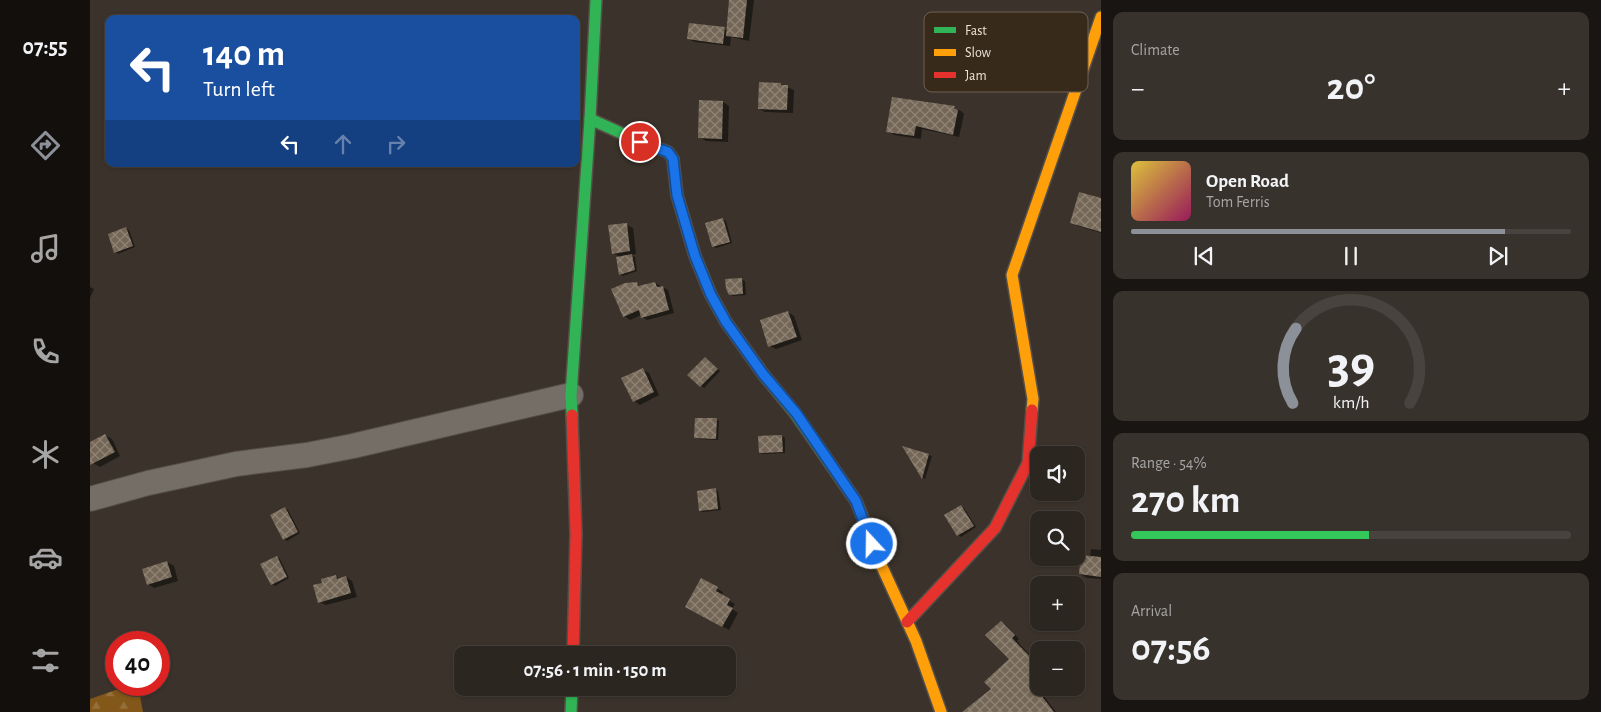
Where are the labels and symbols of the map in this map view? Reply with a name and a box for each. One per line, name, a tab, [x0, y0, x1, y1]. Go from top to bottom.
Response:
legend	[924, 12, 1088, 92]
text: Fast	[965, 24, 987, 38]
text: Slow	[965, 46, 992, 60]
text: Jam	[965, 69, 987, 83]
pin	[619, 121, 661, 163]
position arrow	[845, 517, 897, 569]
speed limit sign: 40	[105, 631, 170, 696]

